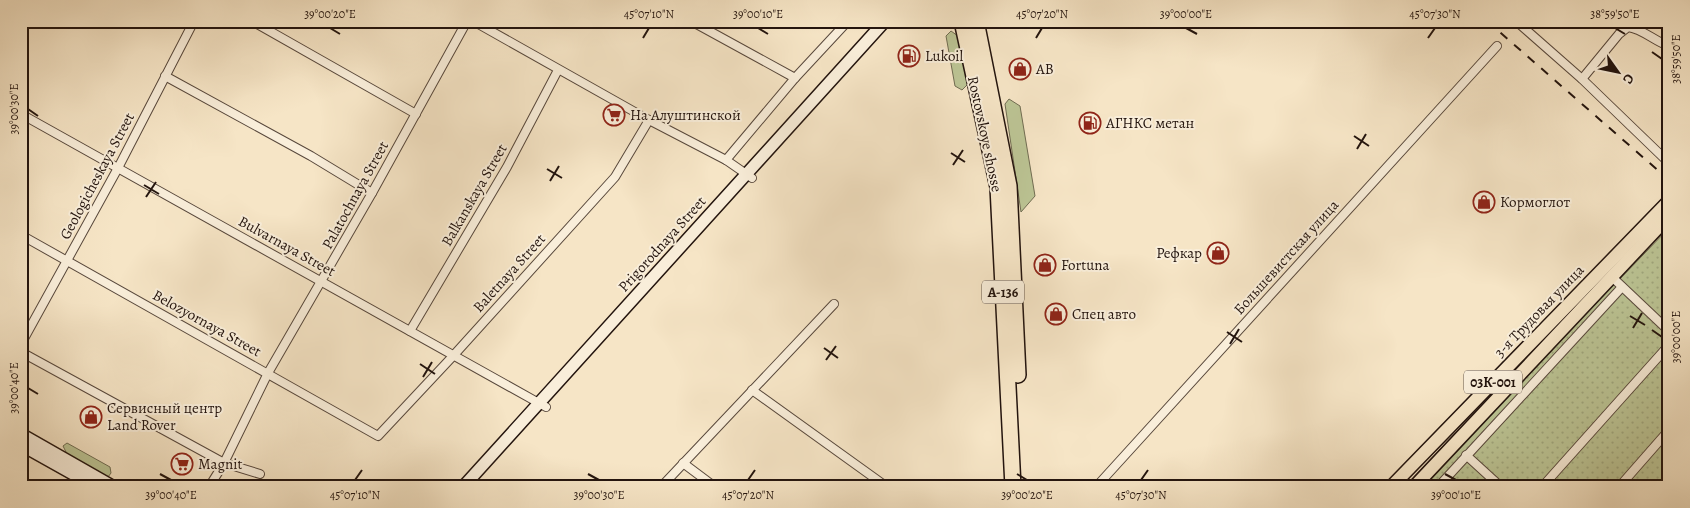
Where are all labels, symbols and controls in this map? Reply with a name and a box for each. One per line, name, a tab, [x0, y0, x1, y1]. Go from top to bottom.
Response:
text: 39°00'20"E	[304, 6, 356, 22]
text: 45°07'10"N	[624, 6, 675, 22]
text: 39°00'10"E	[733, 6, 783, 22]
text: 45°07'20"N	[1016, 6, 1068, 22]
text: 39°00'00"E	[1160, 6, 1212, 22]
text: 45°07'30"N	[1409, 6, 1461, 22]
text: 38°59'50"E	[1590, 6, 1640, 22]
text: 38°59'50"E	[1668, 34, 1684, 84]
fuel station icon: Lukoil	[897, 44, 921, 68]
place label: Lukoil	[925, 46, 964, 66]
north arrow	[1592, 48, 1642, 98]
shop icon: АВ	[1008, 57, 1032, 81]
place label: АВ	[1035, 59, 1054, 79]
text: С	[1618, 70, 1639, 88]
street label: Rostovskoye shosse	[963, 74, 1007, 194]
text: 39°00'30"E	[6, 83, 22, 135]
supermarket icon: На Алуштинской	[602, 103, 626, 127]
place label: На Алуштинской	[630, 105, 741, 125]
street label: Geologicheskaya Street	[55, 109, 139, 243]
fuel station icon: АГНКС метан	[1078, 111, 1102, 135]
place label: АГНКС метан	[1105, 113, 1195, 133]
street label: Palatochnaya Street	[317, 137, 393, 253]
street label: Balkanskaya Street	[437, 140, 511, 250]
shop icon: Кормоглот	[1472, 190, 1496, 214]
street label: Prigorodnaya Street	[614, 192, 710, 296]
place label: Кормоглот	[1500, 192, 1571, 212]
street label: Большевистская улица	[1229, 195, 1343, 319]
street label: Bulvarnaya Street	[235, 211, 339, 281]
street label: Baletnaya Street	[468, 229, 550, 317]
shop icon: Рефкар	[1206, 241, 1230, 265]
place label: Рефкар	[1156, 243, 1202, 263]
shop icon: Fortuna	[1033, 253, 1057, 277]
place label: Fortuna	[1061, 255, 1110, 275]
street label: 3-я Трудовая улица	[1490, 260, 1588, 362]
road number: А-136	[982, 280, 1024, 304]
street label: Belozyornaya Street	[149, 285, 265, 361]
shop icon: Спец авто	[1044, 302, 1068, 326]
place label: Спец авто	[1072, 304, 1136, 324]
text: 39°00'00"E	[1668, 311, 1684, 363]
text: 39°00'40"E	[6, 362, 22, 414]
road number: 03К-001	[1464, 371, 1522, 394]
place label: Сервисный центр Land Rover	[107, 398, 222, 435]
shop icon: Сервисный центр Land Rover	[79, 405, 103, 429]
supermarket icon: Magnit	[170, 452, 194, 476]
place label: Magnit	[198, 454, 243, 474]
text: 39°00'40"E	[145, 487, 197, 503]
text: 45°07'10"N	[330, 487, 381, 503]
text: 39°00'30"E	[573, 487, 625, 503]
text: 45°07'20"N	[722, 487, 774, 503]
text: 39°00'20"E	[1001, 487, 1053, 503]
text: 45°07'30"N	[1115, 487, 1167, 503]
text: 39°00'10"E	[1431, 487, 1481, 503]

